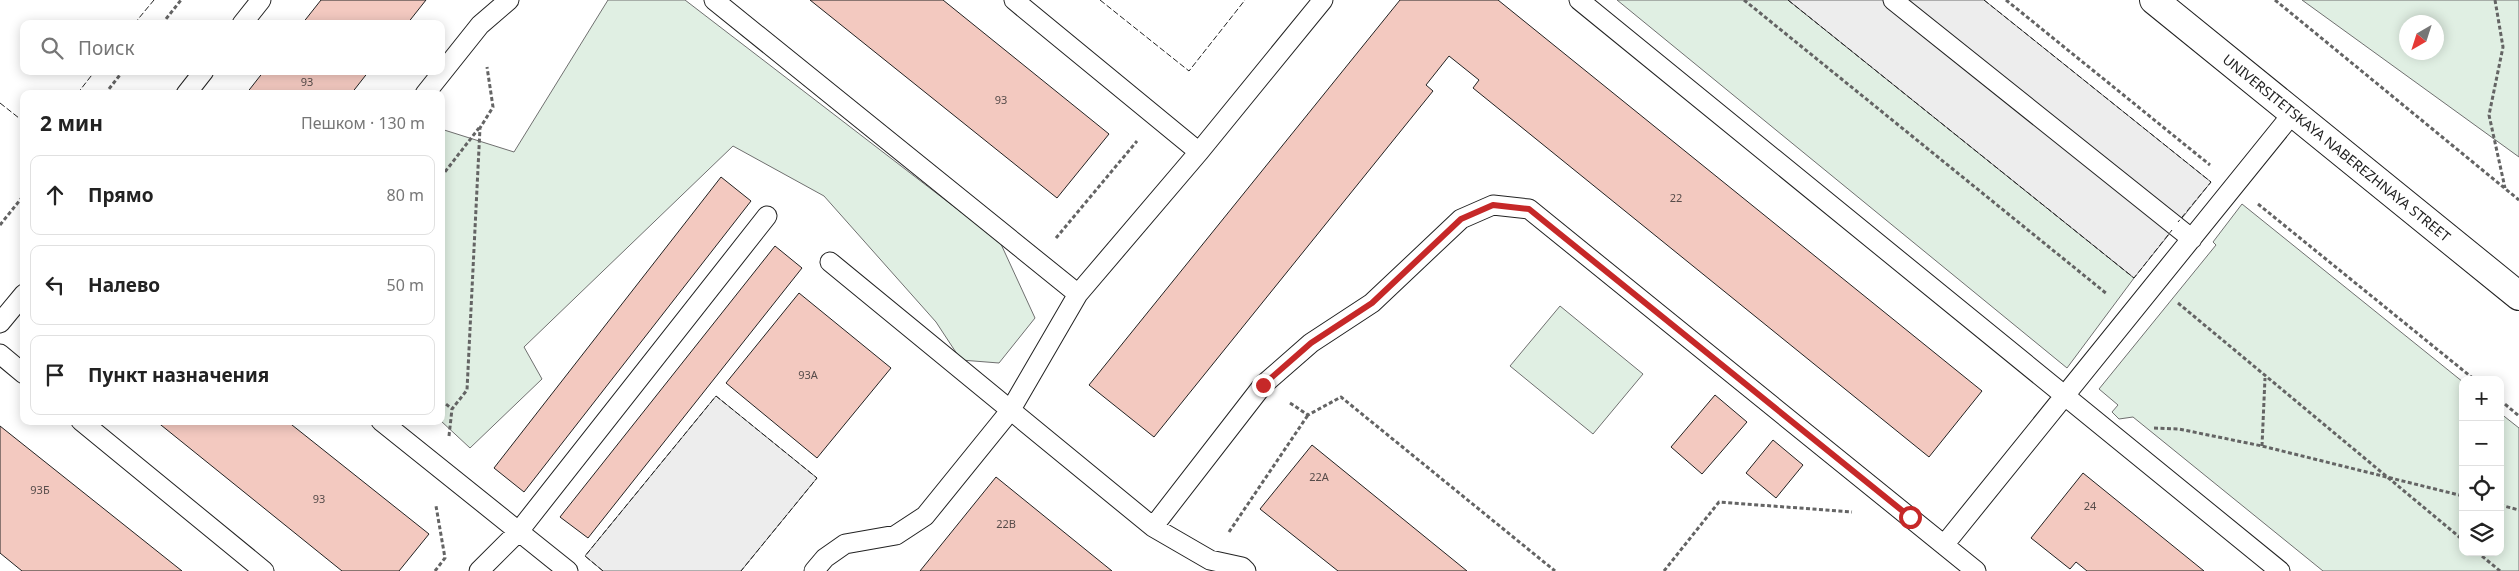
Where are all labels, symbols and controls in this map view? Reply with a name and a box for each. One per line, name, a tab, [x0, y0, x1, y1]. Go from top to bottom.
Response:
north arrow	[2399, 15, 2444, 60]
search box	[20, 20, 445, 75]
icon: search	[38, 34, 66, 62]
text: Поиск	[78, 35, 134, 61]
street label: UNIVERSITETSKAYA NABEREZHNAYA STREET	[2219, 50, 2455, 246]
house number: 93	[301, 74, 313, 89]
house number: 93	[995, 92, 1007, 107]
text: 2 мин	[40, 109, 103, 137]
text: Пешком · 130 m	[301, 112, 425, 134]
icon: ahead	[41, 181, 69, 209]
text: Прямо	[88, 182, 154, 208]
text: 80 m	[387, 184, 424, 206]
house number: 22	[1670, 190, 1682, 205]
icon: left	[41, 271, 69, 299]
text: Налево	[88, 272, 160, 298]
text: 50 m	[387, 274, 424, 296]
icon: arrive	[41, 361, 69, 389]
text: Пункт назначения	[88, 362, 269, 388]
house number: 93А	[798, 367, 819, 382]
route end	[1252, 374, 1275, 397]
map controls	[2459, 376, 2504, 556]
button: +	[2459, 376, 2504, 421]
button: −	[2459, 421, 2504, 466]
button: locate	[2459, 466, 2504, 511]
house number: 22А	[1309, 469, 1330, 484]
house number: 93Б	[30, 482, 50, 497]
house number: 93	[313, 491, 325, 506]
house number: 24	[2084, 498, 2097, 513]
route start	[1899, 506, 1922, 529]
button: layers	[2459, 511, 2504, 556]
house number: 22В	[996, 516, 1016, 531]

